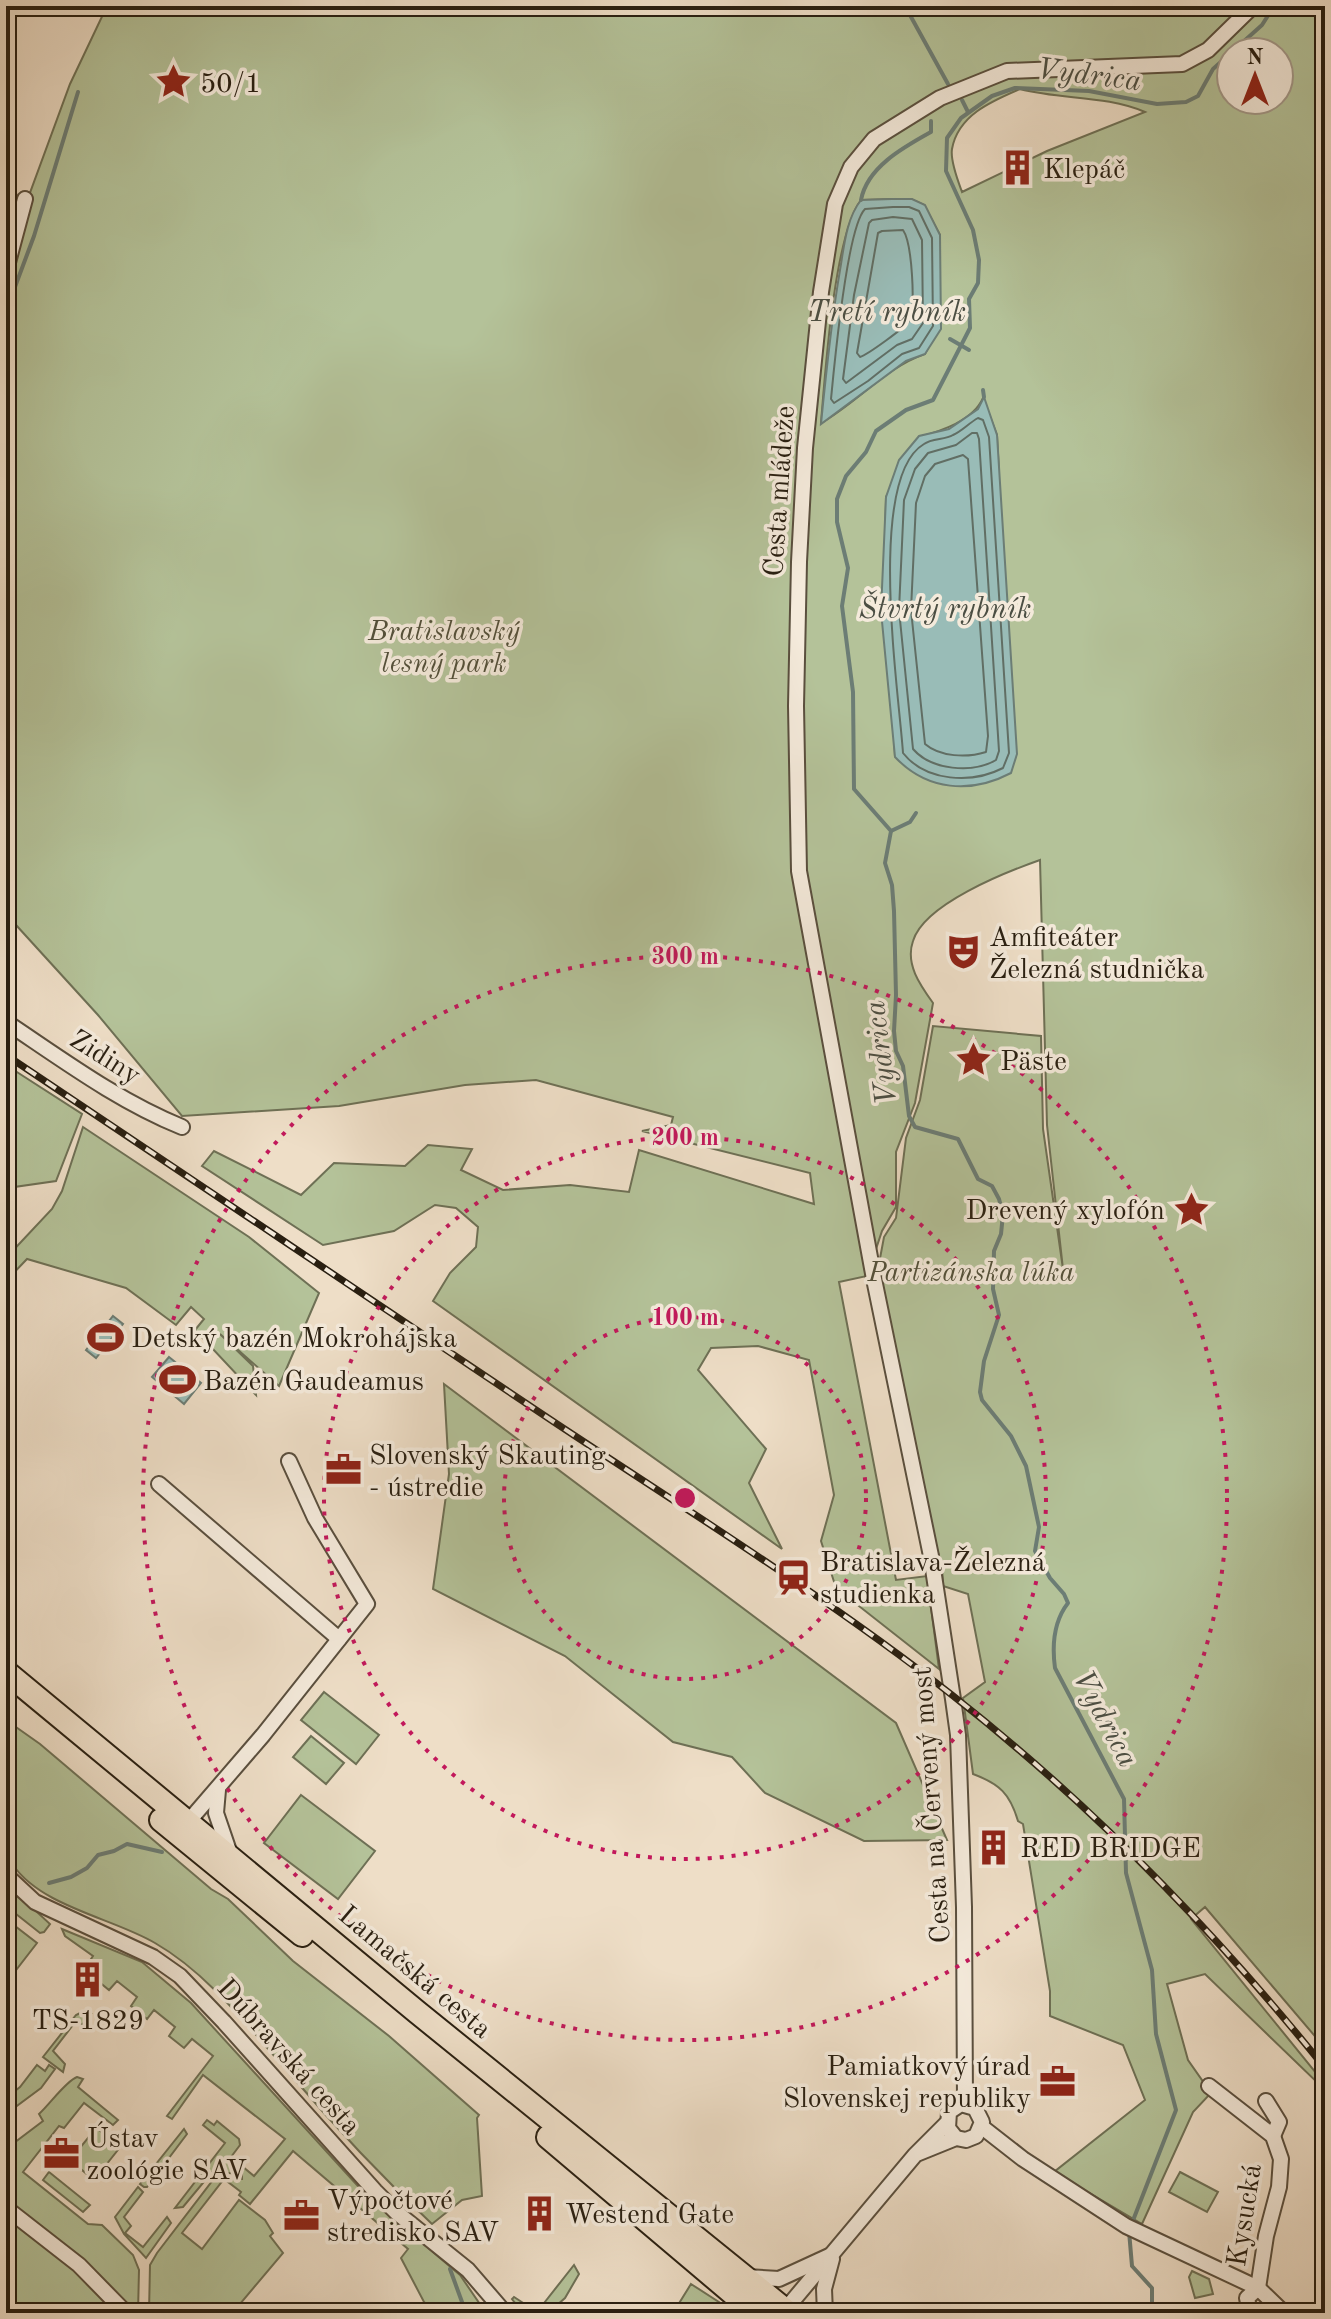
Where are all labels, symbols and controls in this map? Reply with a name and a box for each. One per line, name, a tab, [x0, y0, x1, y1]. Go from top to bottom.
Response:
north arrow	[1215, 36, 1295, 116]
text: N	[1247, 47, 1264, 69]
water label: Vydrica	[1035, 55, 1143, 97]
place icon: 50/1	[155, 63, 193, 101]
place label: 50/1	[200, 71, 261, 99]
building icon: Klepáč	[998, 149, 1036, 187]
place label: Klepáč	[1043, 157, 1125, 185]
water label: Tretí rybník	[808, 298, 966, 328]
street label: Cesta mládeže	[761, 405, 801, 578]
water label: Štvrtý rybník	[858, 589, 1032, 625]
park label: Bratislavský lesný park	[367, 619, 521, 679]
place label: Amfiteáter Železná studnička	[989, 925, 1205, 985]
theatre icon: Amfiteáter Železná studnička	[944, 933, 982, 971]
text: 300 m	[651, 946, 719, 970]
water label: Vydrica	[861, 999, 903, 1107]
street label: Zidiny	[64, 1026, 145, 1091]
place icon: Päste	[955, 1041, 993, 1079]
place label: Päste	[1000, 1049, 1067, 1077]
text: 200 m	[651, 1127, 719, 1151]
place icon: Drevený xylofón	[1172, 1190, 1210, 1228]
place label: Drevený xylofón	[966, 1198, 1165, 1226]
park label: Partizánska lúka	[867, 1260, 1074, 1288]
text: 100 m	[651, 1307, 719, 1331]
sports icon: Detský bazén Mokrohájska	[86, 1318, 124, 1356]
place label: Detský bazén Mokrohájska	[131, 1326, 457, 1354]
sports icon: Bazén Gaudeamus	[158, 1361, 196, 1399]
place label: Bazén Gaudeamus	[203, 1369, 424, 1397]
place label: Slovenský Skauting - ústredie	[369, 1443, 606, 1503]
office icon: Slovenský Skauting - ústredie	[324, 1451, 362, 1489]
centre of rings	[671, 1484, 699, 1512]
place label: Bratislava-Železná studienka	[820, 1545, 1046, 1610]
station icon: Bratislava-Železná studienka	[775, 1558, 813, 1596]
street label: Cesta na Červený most	[904, 1665, 957, 1944]
water label: Vydrica	[1066, 1665, 1142, 1773]
building icon: RED BRIDGE	[975, 1828, 1013, 1866]
place label: RED BRIDGE	[1020, 1836, 1201, 1864]
street label: Lamačská cesta	[332, 1901, 496, 2045]
building icon: TS-1829	[69, 1960, 107, 1998]
street label: Dúbravská cesta	[211, 1974, 365, 2142]
place label: TS-1829	[32, 2008, 144, 2036]
place label: Pamiatkový úrad Slovenskej republiky	[783, 2054, 1031, 2114]
office icon: Pamiatkový úrad Slovenskej republiky	[1038, 2062, 1076, 2100]
place label: Ústav zoológie SAV	[87, 2121, 247, 2186]
office icon: Ústav zoológie SAV	[42, 2134, 80, 2172]
street label: Kysucká	[1224, 2162, 1268, 2269]
place label: Výpočtové stredisko SAV	[327, 2188, 499, 2248]
building icon: Westend Gate	[520, 2194, 558, 2232]
office icon: Výpočtové stredisko SAV	[282, 2196, 320, 2234]
place label: Westend Gate	[565, 2202, 734, 2230]

